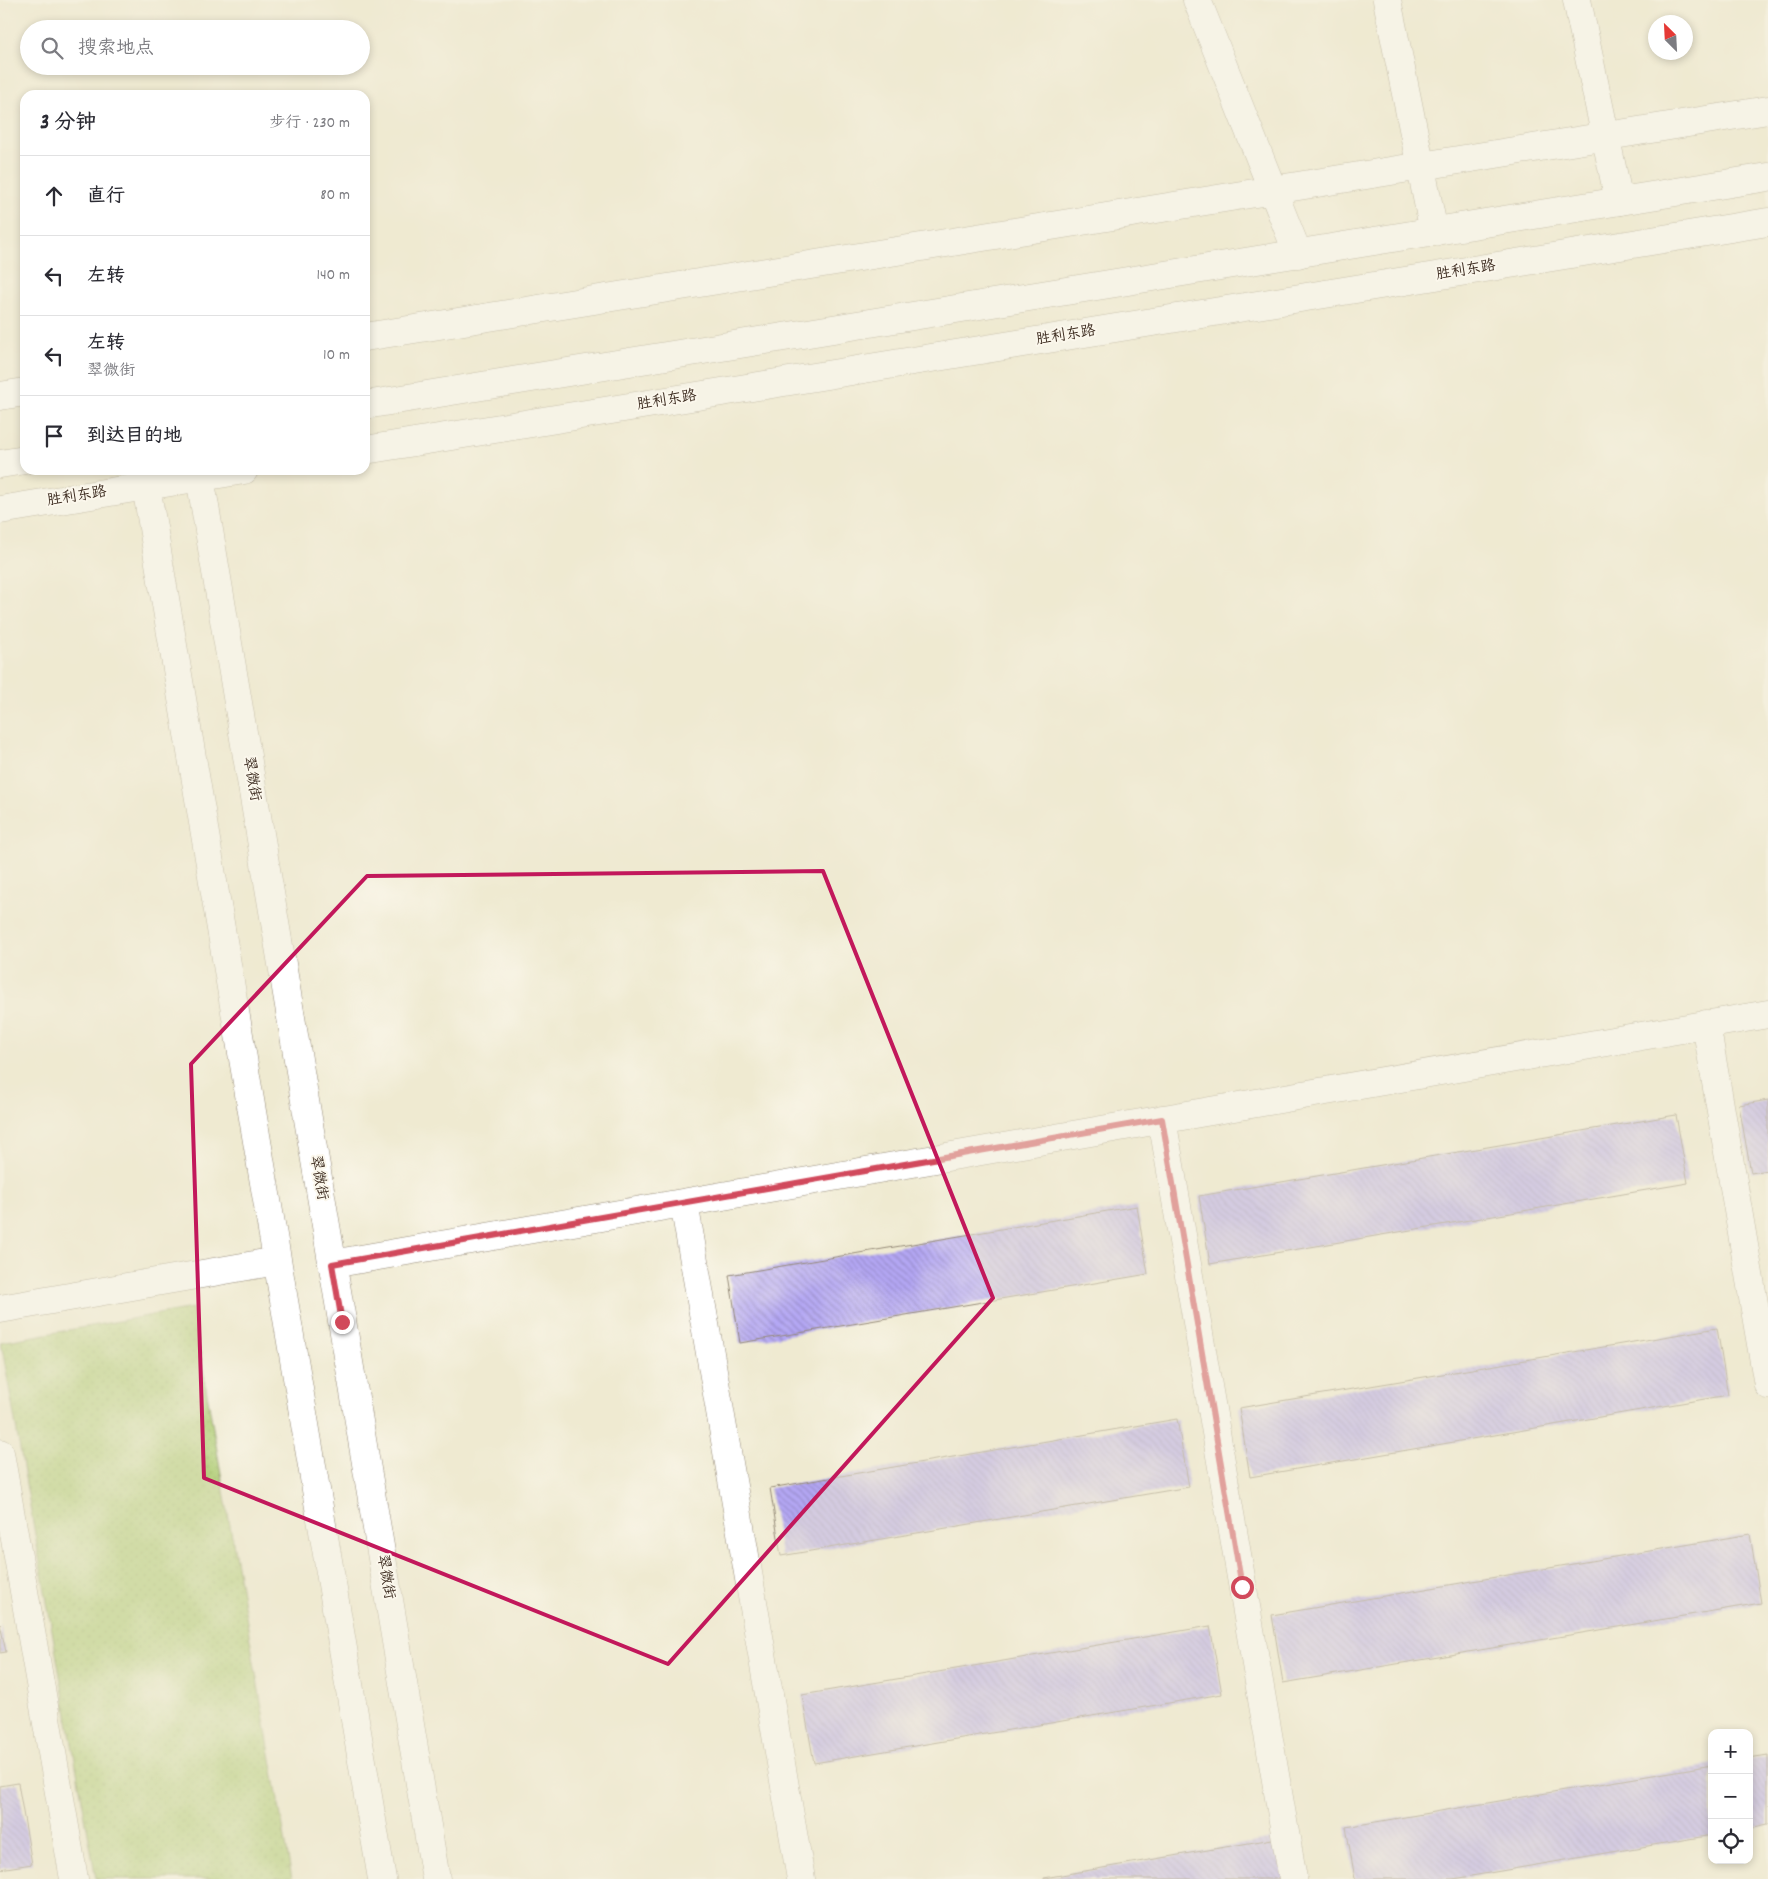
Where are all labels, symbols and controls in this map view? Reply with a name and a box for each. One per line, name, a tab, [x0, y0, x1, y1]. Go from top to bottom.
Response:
north arrow	[1648, 15, 1693, 60]
search box	[20, 20, 370, 75]
icon: search	[38, 34, 66, 62]
text: 搜索地点	[78, 36, 154, 63]
text: 3 分钟	[40, 109, 96, 139]
text: 步行 · 230 m	[270, 112, 350, 135]
icon: ahead	[40, 182, 68, 210]
text: 直行	[87, 184, 125, 211]
text: 80 m	[320, 184, 350, 207]
street label: 胜利东路	[1435, 255, 1497, 287]
icon: left	[40, 262, 68, 290]
text: 左转	[87, 264, 125, 291]
text: 140 m	[316, 264, 350, 287]
street label: 胜利东路	[1035, 320, 1097, 352]
text: 左转	[87, 331, 125, 358]
icon: left	[40, 342, 68, 370]
text: 10 m	[323, 344, 350, 367]
text: 翠微街	[87, 360, 135, 383]
street label: 胜利东路	[636, 385, 698, 417]
icon: arrive	[40, 422, 68, 450]
text: 到达目的地	[87, 424, 182, 451]
street label: 胜利东路	[46, 481, 108, 513]
street label: 翠微街	[236, 755, 266, 803]
street label: 翠微街	[303, 1154, 333, 1202]
route end	[331, 1311, 354, 1334]
street label: 翠微街	[370, 1553, 400, 1601]
route start	[1231, 1576, 1254, 1599]
map controls	[1708, 1729, 1753, 1864]
button: +	[1708, 1729, 1753, 1774]
button: −	[1708, 1774, 1753, 1819]
button: locate	[1708, 1819, 1753, 1864]

